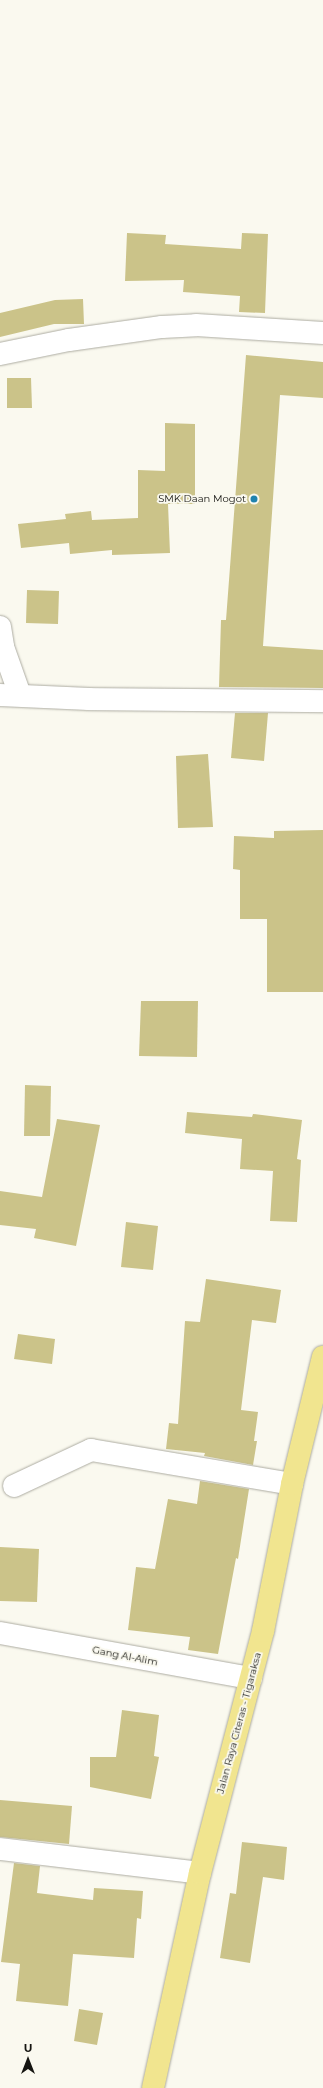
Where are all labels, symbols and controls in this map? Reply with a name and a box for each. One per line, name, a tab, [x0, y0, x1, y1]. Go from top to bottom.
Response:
place label: SMK Daan Mogot	[158, 493, 246, 505]
marker: SMK Daan Mogot	[249, 494, 259, 504]
street label: Gang Al-Alim	[91, 1644, 159, 1668]
street label: Jalan Raya Citeras - Tigaraksa	[214, 1651, 264, 1795]
north arrow	[8, 2040, 48, 2080]
text: U	[24, 2041, 32, 2055]

